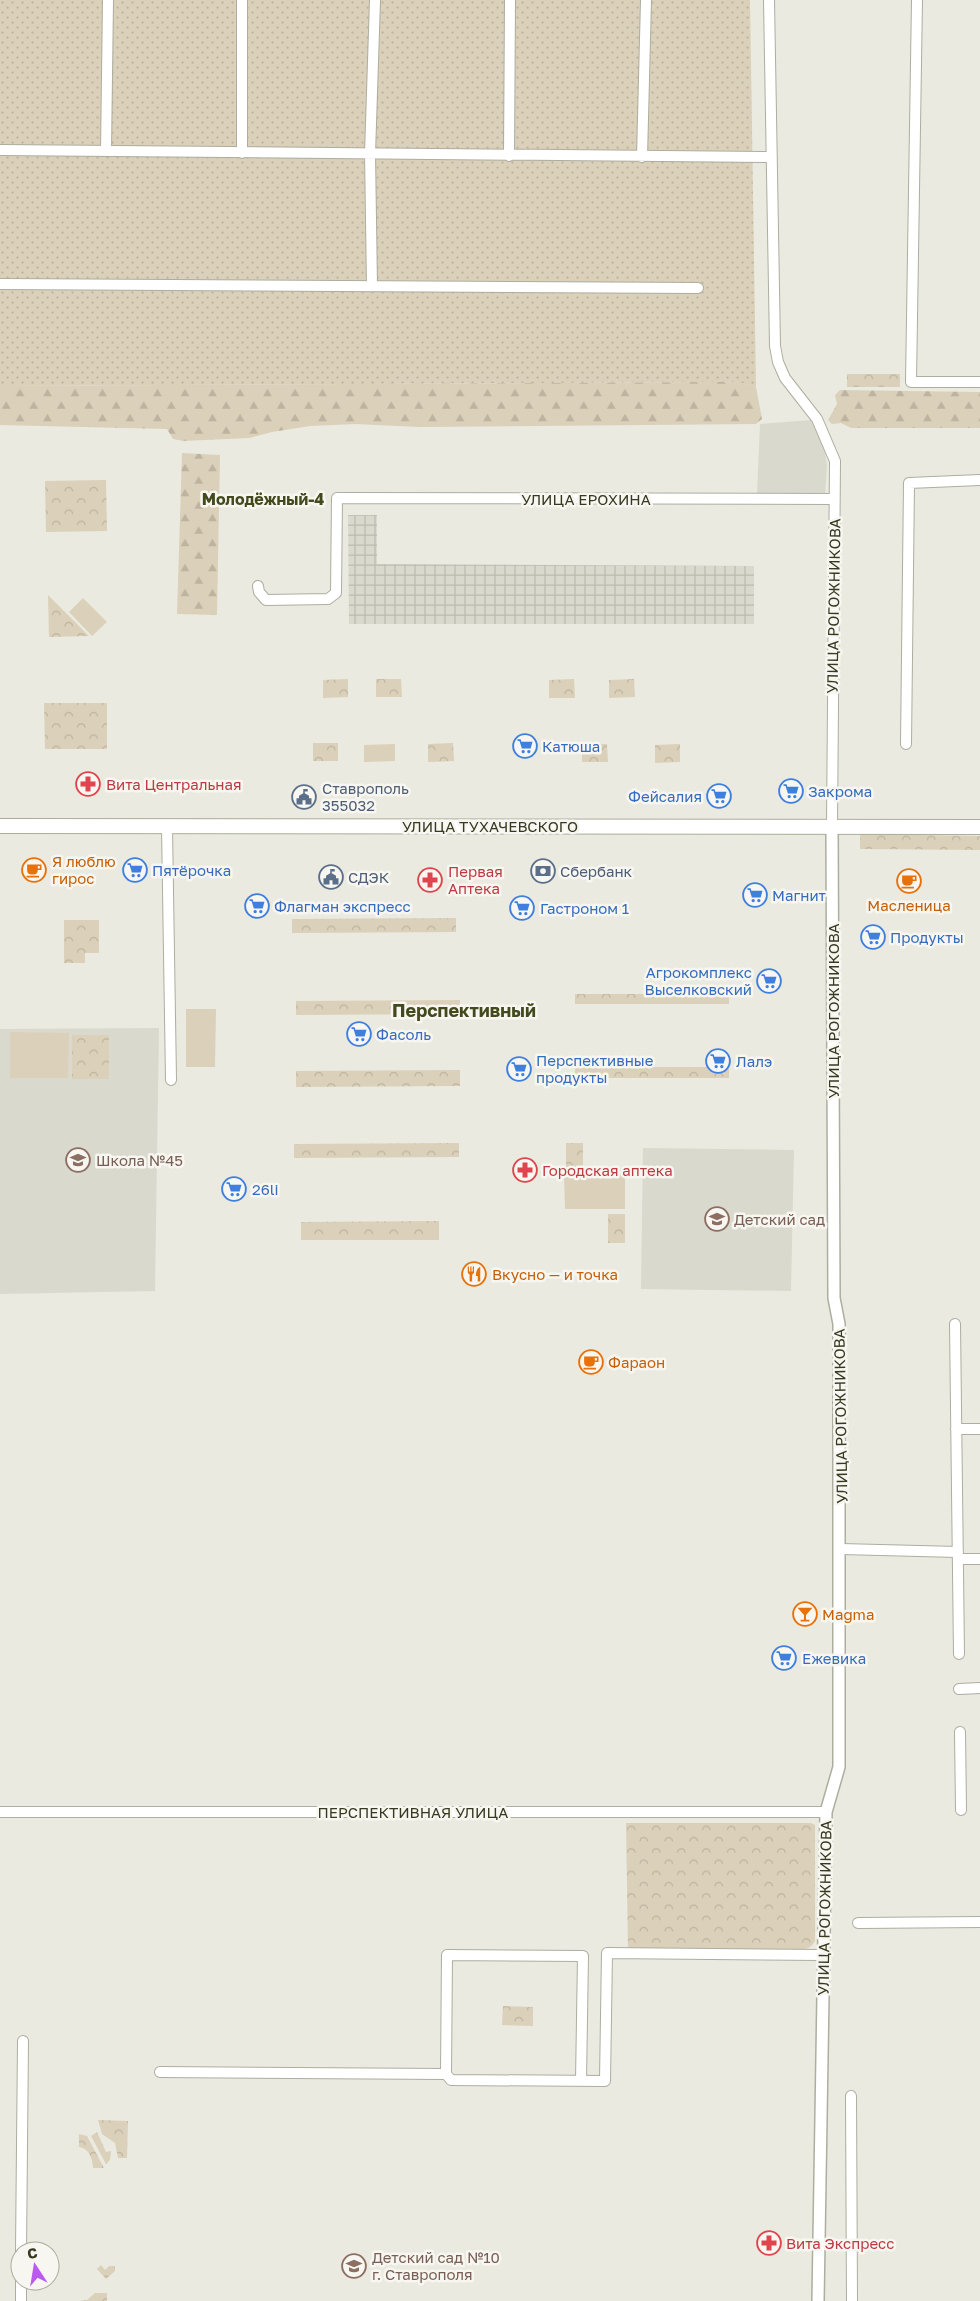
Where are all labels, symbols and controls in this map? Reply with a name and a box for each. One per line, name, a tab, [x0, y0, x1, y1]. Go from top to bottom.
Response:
district label: Молодёжный-4	[202, 489, 324, 509]
street label: УЛИЦА ЕРОХИНА	[521, 490, 651, 508]
street label: УЛИЦА РОГОЖНИКОВА	[822, 518, 844, 694]
supermarket icon: Катюша	[512, 733, 538, 759]
place label: Катюша	[542, 737, 600, 755]
pharmacy icon: Вита Центральная	[75, 771, 101, 797]
place label: Вита Центральная	[106, 775, 242, 793]
supermarket icon: Закрома	[778, 778, 804, 804]
place label: Ставрополь 355032	[322, 779, 409, 814]
place label: Закрома	[808, 782, 872, 800]
supermarket icon: Фейсалия	[706, 783, 732, 809]
public building icon: Ставрополь 355032	[291, 784, 317, 810]
place label: Фейсалия	[628, 787, 702, 805]
street label: УЛИЦА ТУХАЧЕВСКОГО	[402, 817, 578, 835]
place label: Я люблю гирос	[52, 852, 116, 887]
cafe icon: Я люблю гирос	[21, 857, 47, 883]
supermarket icon: Пятёрочка	[122, 857, 148, 883]
bank icon: Сбербанк	[530, 858, 556, 884]
place label: Пятёрочка	[152, 861, 231, 879]
place label: Первая Аптека	[448, 862, 503, 897]
place label: Сбербанк	[560, 862, 633, 880]
public building icon: СДЭК	[318, 864, 344, 890]
pharmacy icon: Первая Аптека	[417, 867, 443, 893]
place label: СДЭК	[348, 868, 390, 886]
cafe icon: Масленица	[896, 868, 922, 894]
supermarket icon: Магнит	[742, 882, 768, 908]
place label: Магнит	[772, 886, 827, 904]
supermarket icon: Флагман экспресс	[244, 893, 270, 919]
supermarket icon: Гастроном 1	[509, 895, 535, 921]
place label: Масленица	[867, 896, 951, 914]
place label: Флагман экспресс	[274, 897, 411, 915]
place label: Гастроном 1	[540, 899, 629, 917]
street label: УЛИЦА РОГОЖНИКОВА	[824, 923, 842, 1099]
supermarket icon: Продукты	[860, 924, 886, 950]
place label: Продукты	[890, 928, 964, 946]
place label: Агрокомплекс Выселковский	[645, 963, 752, 998]
supermarket icon: Агрокомплекс Выселковский	[756, 968, 782, 994]
district label: Перспективный	[392, 999, 536, 1021]
supermarket icon: Фасоль	[346, 1021, 372, 1047]
place label: Фасоль	[376, 1025, 431, 1043]
supermarket icon: Лалэ	[705, 1048, 731, 1074]
place label: Перспективные продукты	[536, 1051, 654, 1086]
place label: Лалэ	[736, 1052, 772, 1070]
supermarket icon: Перспективные продукты	[506, 1056, 532, 1082]
school or university icon: Школа №45	[65, 1147, 91, 1173]
place label: Школа №45	[96, 1151, 183, 1169]
pharmacy icon: Городская аптека	[512, 1157, 538, 1183]
place label: Городская аптека	[542, 1161, 673, 1179]
supermarket icon: 26li	[221, 1176, 247, 1202]
place label: 26li	[252, 1180, 279, 1198]
school or university icon: Детский сад	[704, 1206, 730, 1232]
place label: Детский сад	[734, 1210, 825, 1228]
restaurant icon: Вкусно — и точка	[461, 1261, 487, 1287]
place label: Вкусно — и точка	[492, 1265, 618, 1283]
street label: УЛИЦА РОГОЖНИКОВА	[829, 1328, 851, 1504]
cafe icon: Фараон	[578, 1349, 604, 1375]
place label: Фараон	[608, 1353, 665, 1371]
bar icon: Magma	[792, 1601, 818, 1627]
place label: Magma	[822, 1605, 874, 1623]
supermarket icon: Ежевика	[771, 1645, 797, 1671]
place label: Ежевика	[802, 1649, 866, 1667]
street label: ПЕРСПЕКТИВНАЯ УЛИЦА	[318, 1803, 508, 1821]
street label: УЛИЦА РОГОЖНИКОВА	[813, 1820, 835, 1996]
pharmacy icon: Вита Экспресс	[756, 2230, 782, 2256]
place label: Вита Экспресс	[786, 2234, 894, 2252]
north arrow	[10, 2241, 60, 2291]
text: С	[26, 2243, 39, 2262]
place label: Детский сад №10 г. Ставрополя	[372, 2248, 500, 2283]
school or university icon: Детский сад №10 г. Ставрополя	[341, 2253, 367, 2279]

